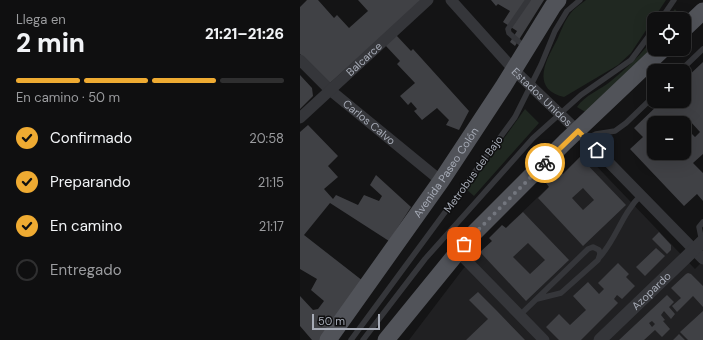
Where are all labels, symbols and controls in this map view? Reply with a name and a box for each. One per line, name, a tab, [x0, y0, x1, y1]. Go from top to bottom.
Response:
text: Llega en	[16, 11, 66, 28]
map controls	[647, 12, 691, 160]
button: locate	[647, 12, 691, 56]
text: 21:21–21:26	[205, 24, 284, 44]
text: 2 min	[16, 26, 85, 60]
street label: Balcarce	[343, 39, 385, 79]
button: +	[647, 64, 691, 108]
street label: Estados Unidos	[509, 65, 575, 129]
text: En camino · 50 m	[16, 89, 120, 106]
street label: Carlos Calvo	[340, 96, 398, 148]
button: −	[647, 116, 691, 160]
street label: Avenida Paseo Colón	[410, 124, 482, 220]
icon: check	[16, 127, 38, 149]
text: Confirmado	[50, 128, 132, 148]
text: 20:58	[249, 130, 284, 147]
street label: Metrobus del Bajo	[440, 133, 506, 215]
pin	[580, 133, 614, 167]
icon: home	[586, 139, 608, 161]
courier	[525, 143, 565, 183]
icon: bike	[534, 152, 556, 174]
icon: check	[16, 171, 38, 193]
text: Preparando	[50, 172, 131, 192]
text: 21:15	[258, 174, 284, 191]
icon: check	[16, 215, 38, 237]
text: En camino	[50, 216, 122, 236]
text: 21:17	[259, 218, 284, 235]
pin	[447, 227, 481, 261]
icon: bag	[453, 233, 475, 255]
text: Entregado	[50, 260, 122, 280]
street label: Azopardo	[629, 269, 674, 313]
scale bar	[312, 312, 380, 331]
text: 50 m	[318, 314, 345, 328]

